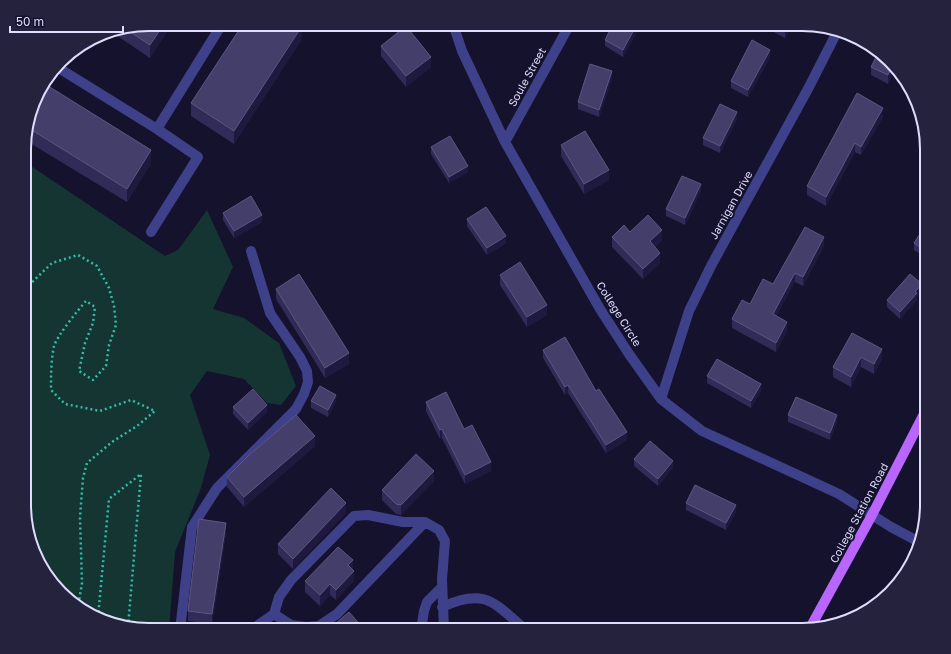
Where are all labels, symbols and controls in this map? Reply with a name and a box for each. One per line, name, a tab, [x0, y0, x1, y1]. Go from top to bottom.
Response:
scale bar	[10, 8, 123, 34]
text: 50 m	[16, 14, 44, 29]
street label: Soule Street	[505, 45, 548, 109]
street label: Jarnigan Drive	[706, 168, 755, 241]
street label: College Circle	[594, 279, 644, 348]
street label: College Station Road	[827, 461, 890, 565]

